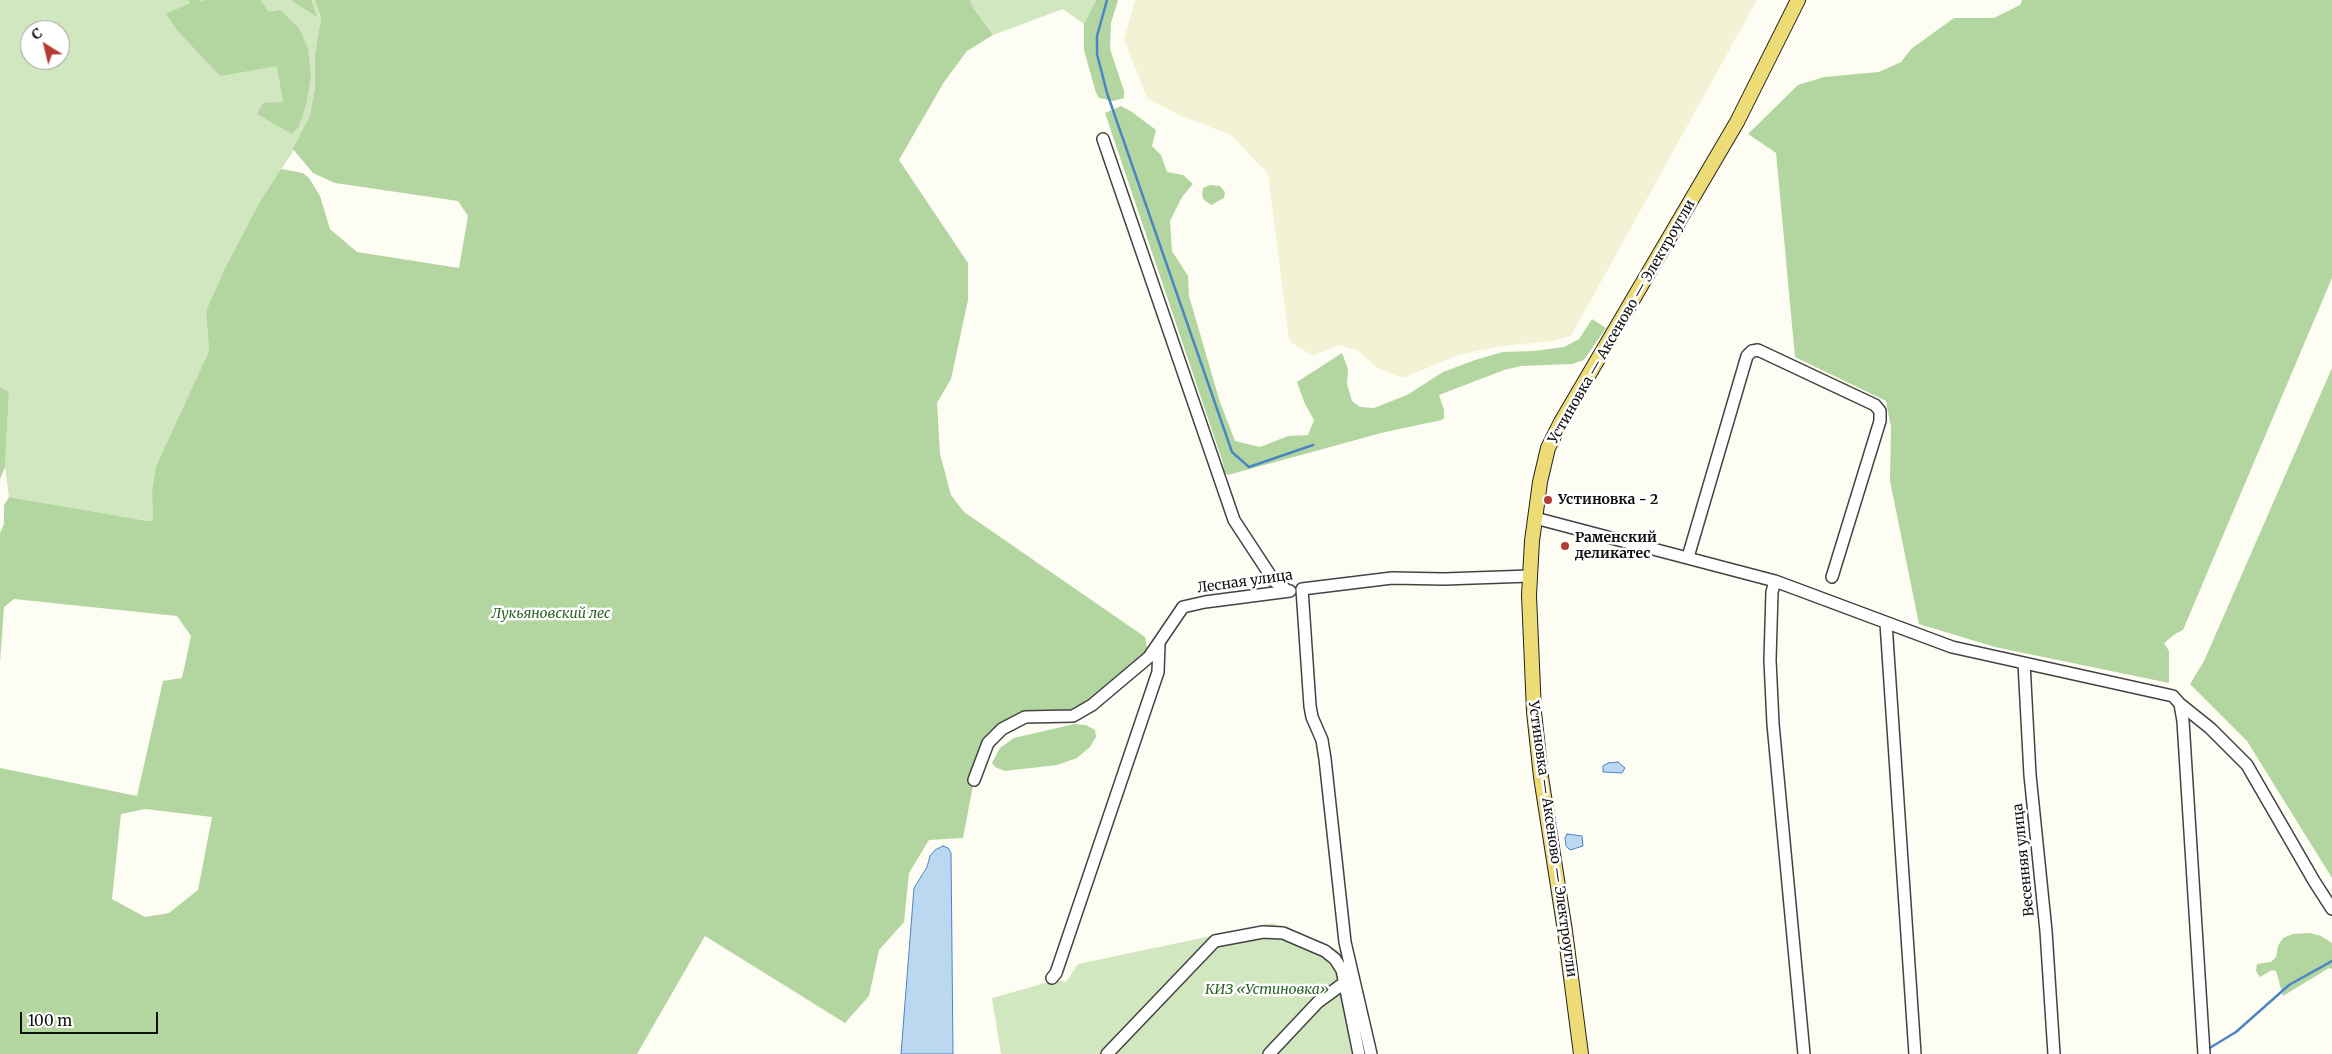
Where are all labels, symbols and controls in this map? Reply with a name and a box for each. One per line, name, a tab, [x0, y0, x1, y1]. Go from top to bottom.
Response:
north arrow	[20, 20, 70, 70]
text: С	[28, 24, 46, 44]
street label: Устиновка — Аксеново — Электроугли	[1545, 197, 1699, 447]
place label: Устиновка - 2	[1558, 492, 1658, 508]
marker: Устиновка - 2	[1542, 494, 1554, 506]
place label: Раменский деликатес	[1575, 530, 1657, 562]
marker: Раменский деликатес	[1559, 540, 1571, 552]
street label: Лесная улица	[1196, 567, 1294, 597]
park label: Лукьяновский лес	[491, 606, 611, 622]
street label: Устиновка — Аксеново — Электроугли	[1524, 700, 1580, 978]
street label: Весенняя улица	[2010, 803, 2038, 917]
park label: КИЗ «Устиновка»	[1205, 982, 1329, 998]
scale bar	[22, 1002, 160, 1034]
text: 100 m	[28, 1011, 72, 1030]

